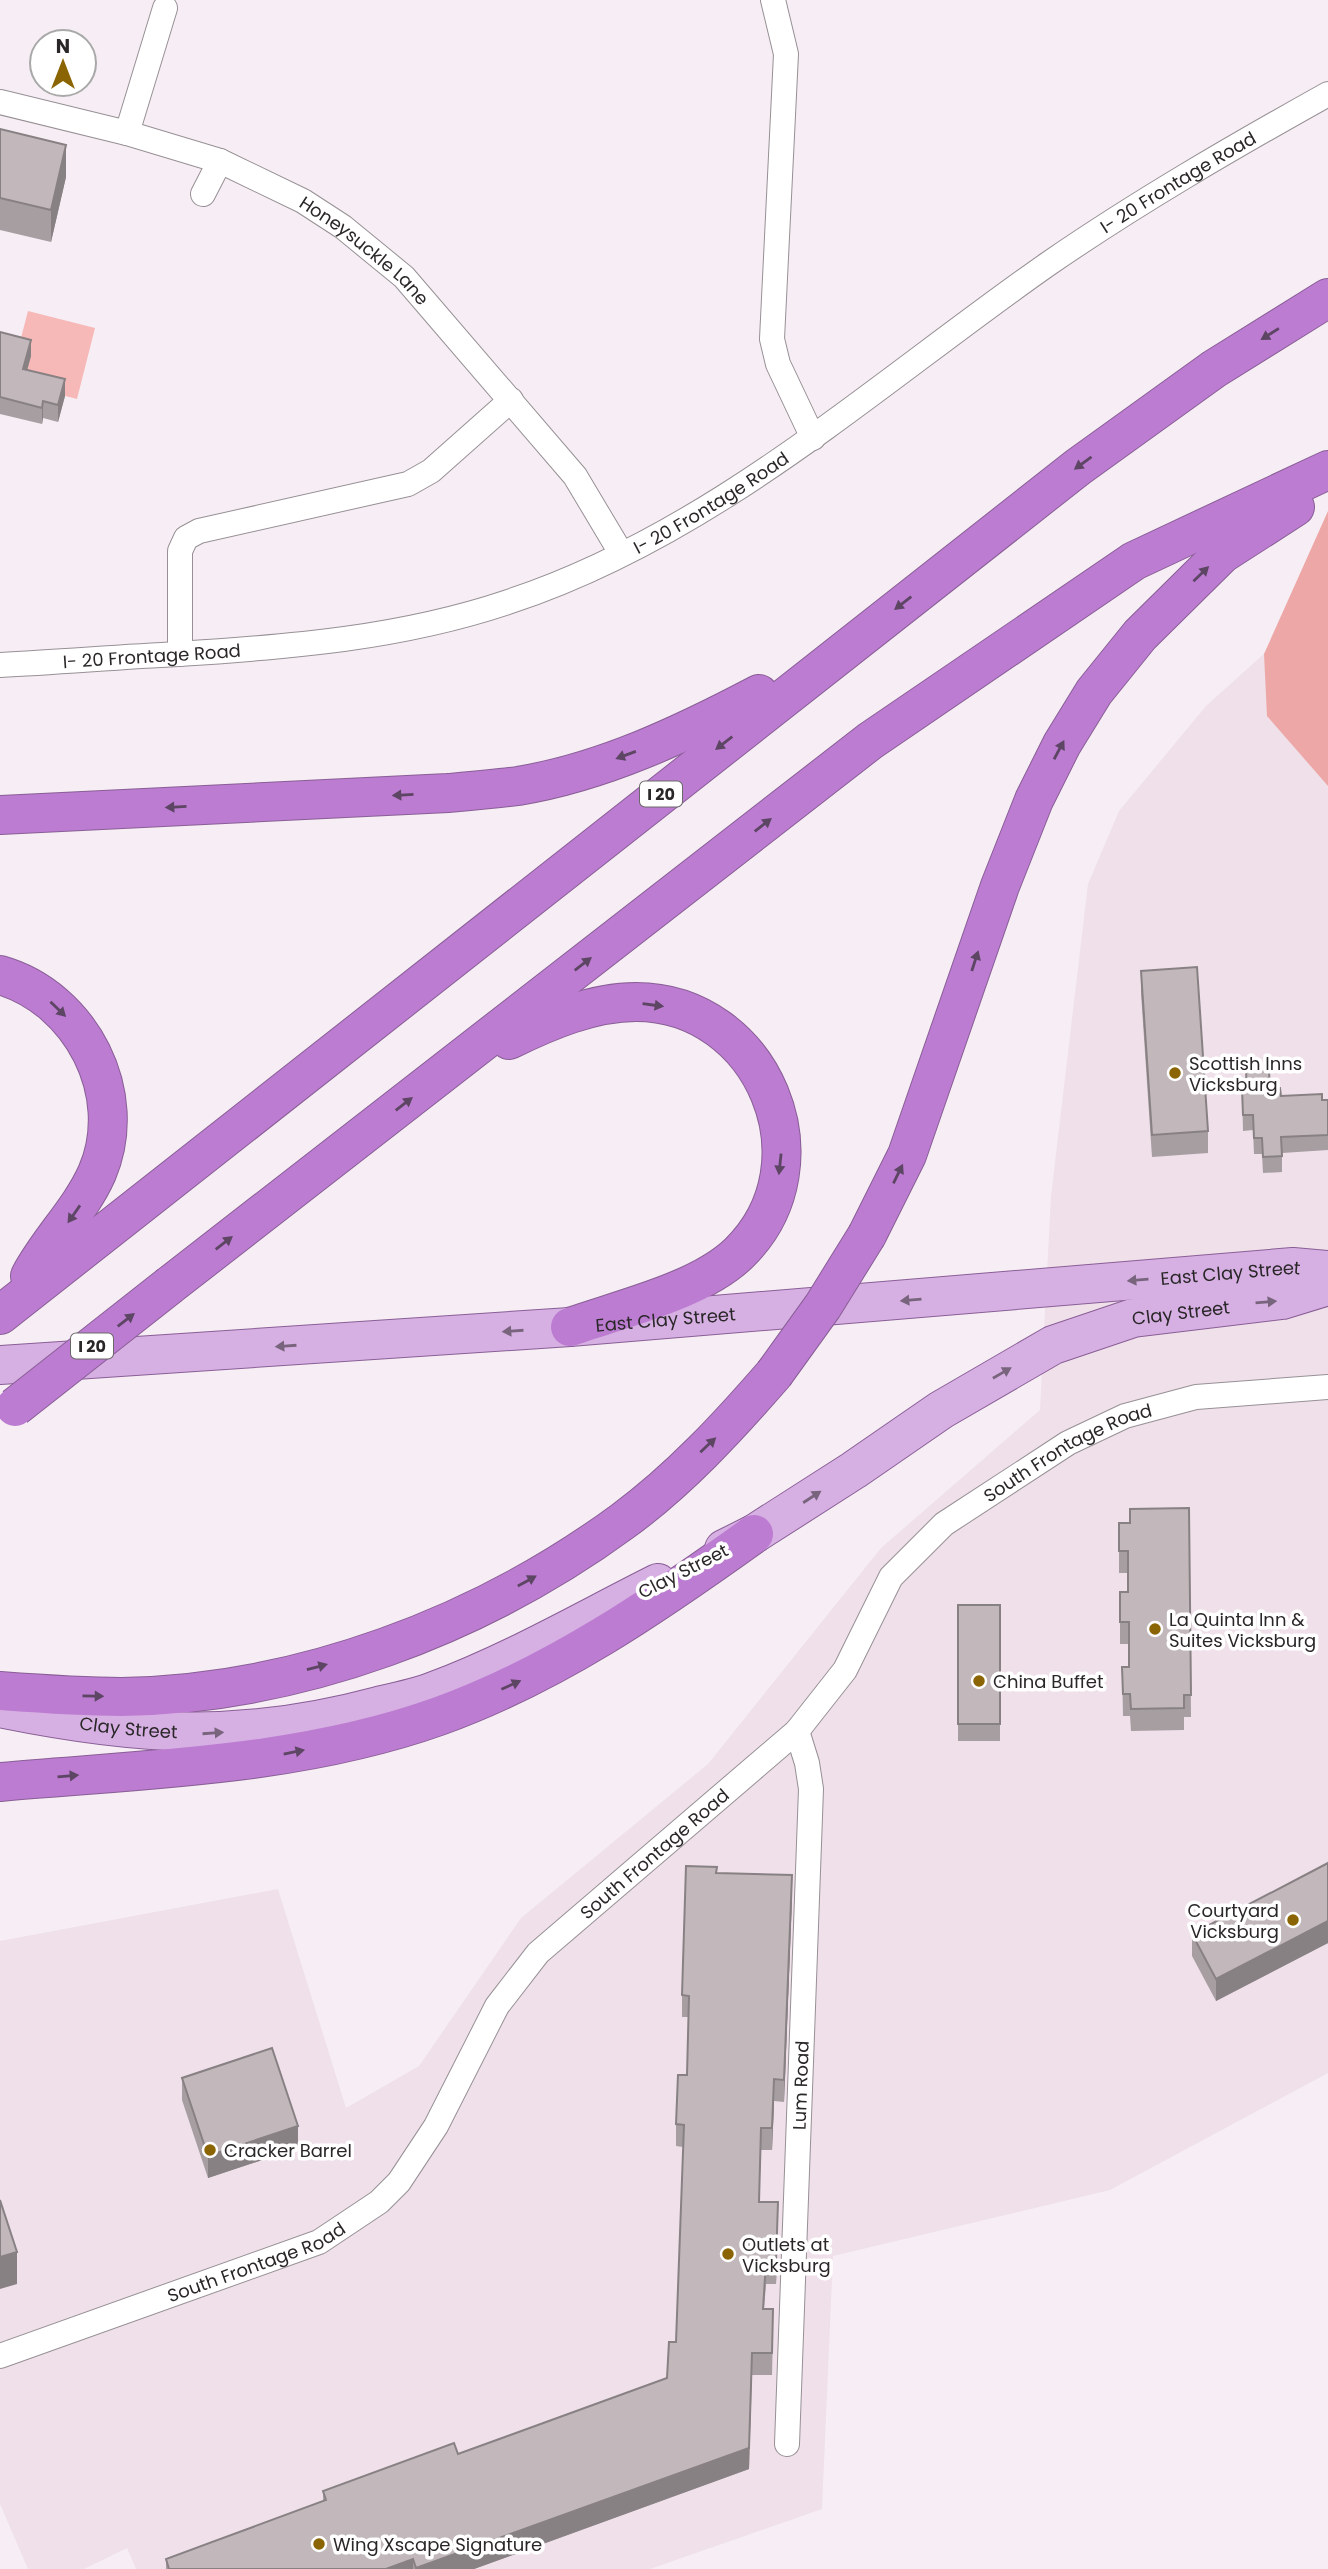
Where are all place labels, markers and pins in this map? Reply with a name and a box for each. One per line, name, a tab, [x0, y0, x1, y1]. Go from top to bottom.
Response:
place label: Scottish Inns Vicksburg	[1189, 1051, 1302, 1097]
marker: Scottish Inns Vicksburg	[1167, 1065, 1183, 1081]
place label: La Quinta Inn & Suites Vicksburg	[1169, 1607, 1316, 1653]
marker: La Quinta Inn & Suites Vicksburg	[1147, 1621, 1163, 1637]
place label: China Buffet	[993, 1669, 1103, 1694]
marker: China Buffet	[971, 1673, 987, 1689]
place label: Courtyard Vicksburg	[1188, 1898, 1279, 1944]
marker: Courtyard Vicksburg	[1285, 1912, 1301, 1928]
place label: Cracker Barrel	[224, 2138, 352, 2163]
marker: Cracker Barrel	[202, 2142, 218, 2158]
place label: Outlets at Vicksburg	[742, 2232, 831, 2278]
marker: Outlets at Vicksburg	[720, 2246, 736, 2262]
place label: Wing Xscape Signature	[333, 2532, 542, 2557]
marker: Wing Xscape Signature	[311, 2536, 327, 2552]

